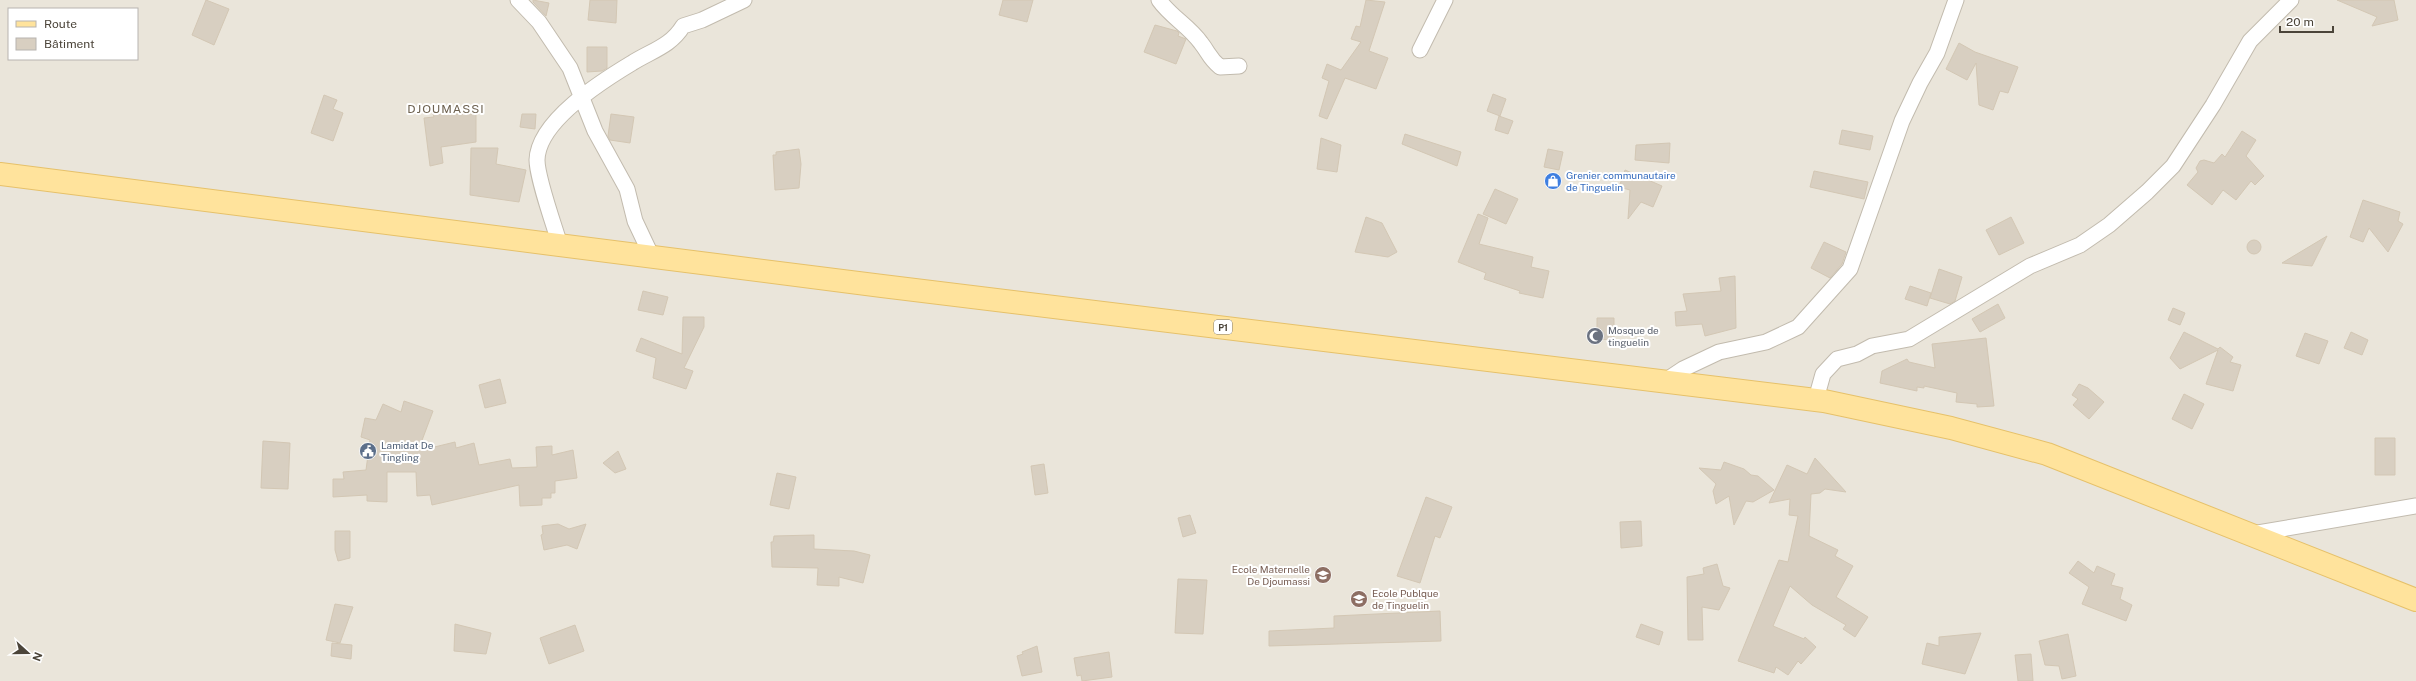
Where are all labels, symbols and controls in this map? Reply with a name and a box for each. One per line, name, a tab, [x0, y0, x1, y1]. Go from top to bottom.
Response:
legend	[8, 8, 138, 60]
scale bar	[2280, 8, 2333, 34]
text: 20 m	[2286, 15, 2314, 29]
text: Route	[44, 17, 77, 31]
text: Bâtiment	[44, 37, 95, 51]
district label: DJOUMASSI	[407, 102, 485, 116]
place label: Grenier communautaire de Tinguelin	[1566, 169, 1676, 193]
shop icon: Grenier communautaire de Tinguelin	[1543, 171, 1563, 191]
road number: P1	[1214, 320, 1232, 334]
place label: Mosque de tinguelin	[1608, 324, 1659, 348]
mosque icon: Mosque de tinguelin	[1585, 326, 1605, 346]
place label: Lamidat De Tingling	[381, 439, 434, 463]
public building icon: Lamidat De Tingling	[358, 441, 378, 461]
place label: Ecole Maternelle De Djoumassi	[1232, 563, 1310, 587]
school or university icon: Ecole Maternelle De Djoumassi	[1313, 565, 1333, 585]
place label: Ecole Publque de Tinguelin	[1372, 587, 1439, 611]
school or university icon: Ecole Publque de Tinguelin	[1349, 589, 1369, 609]
north arrow	[8, 633, 48, 673]
text: N	[30, 650, 44, 663]

